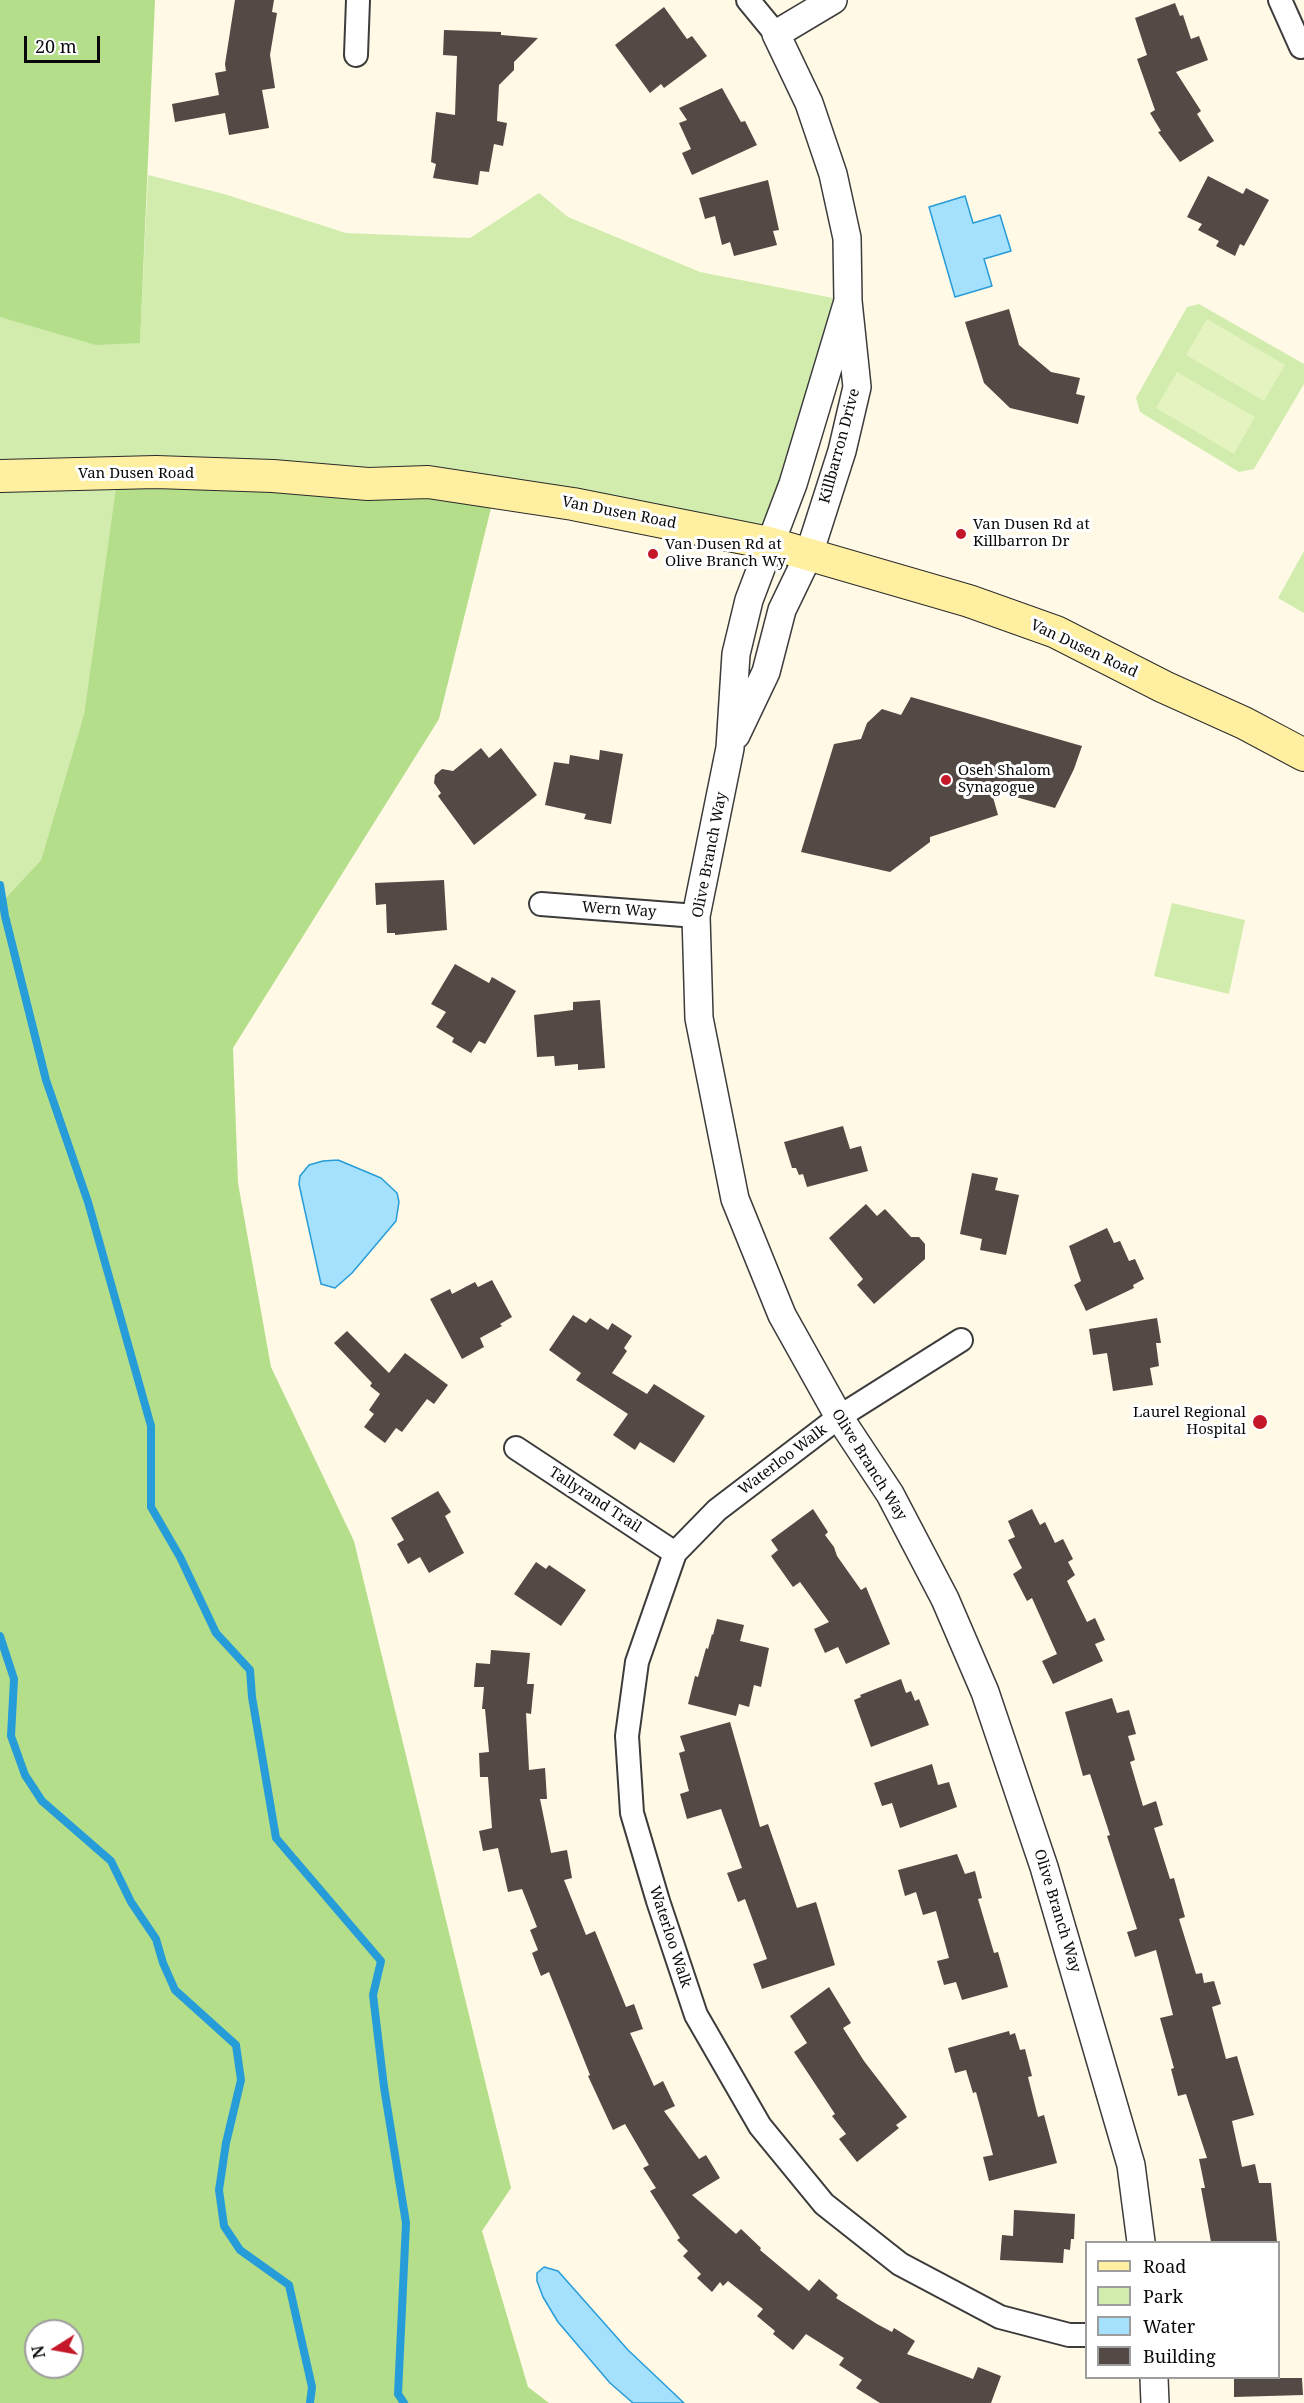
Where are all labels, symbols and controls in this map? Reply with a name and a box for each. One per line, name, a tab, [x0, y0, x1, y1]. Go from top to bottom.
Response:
scale bar	[27, 24, 104, 62]
text: 20 m	[35, 34, 77, 58]
street label: Killbarron Drive	[816, 387, 864, 505]
street label: Van Dusen Road	[78, 465, 194, 483]
street label: Van Dusen Road	[560, 493, 678, 533]
place label: Van Dusen Rd at Killbarron Dr	[973, 516, 1090, 551]
marker: Van Dusen Rd at Killbarron Dr	[954, 527, 968, 541]
place label: Van Dusen Rd at Olive Branch Wy	[665, 536, 786, 571]
marker: Van Dusen Rd at Olive Branch Wy	[646, 547, 660, 561]
street label: Van Dusen Road	[1028, 616, 1140, 682]
place label: Oseh Shalom Synagogue	[958, 762, 1051, 797]
marker: Oseh Shalom Synagogue	[939, 773, 953, 787]
street label: Olive Branch Way	[689, 790, 731, 920]
street label: Wern Way	[581, 898, 657, 922]
place label: Laurel Regional Hospital	[1133, 1404, 1246, 1439]
street label: Olive Branch Way	[827, 1406, 911, 1524]
marker: Laurel Regional Hospital	[1251, 1413, 1269, 1431]
street label: Waterloo Walk	[735, 1421, 831, 1499]
street label: Tallyrand Trail	[545, 1463, 645, 1537]
street label: Olive Branch Way	[1030, 1847, 1084, 1975]
street label: Waterloo Walk	[645, 1884, 695, 1990]
legend	[1085, 2241, 1280, 2379]
text: Road	[1143, 2254, 1186, 2278]
text: Park	[1143, 2284, 1183, 2308]
text: Water	[1143, 2314, 1195, 2338]
north arrow	[24, 2319, 84, 2379]
text: N	[26, 2344, 50, 2360]
text: Building	[1143, 2344, 1216, 2368]

